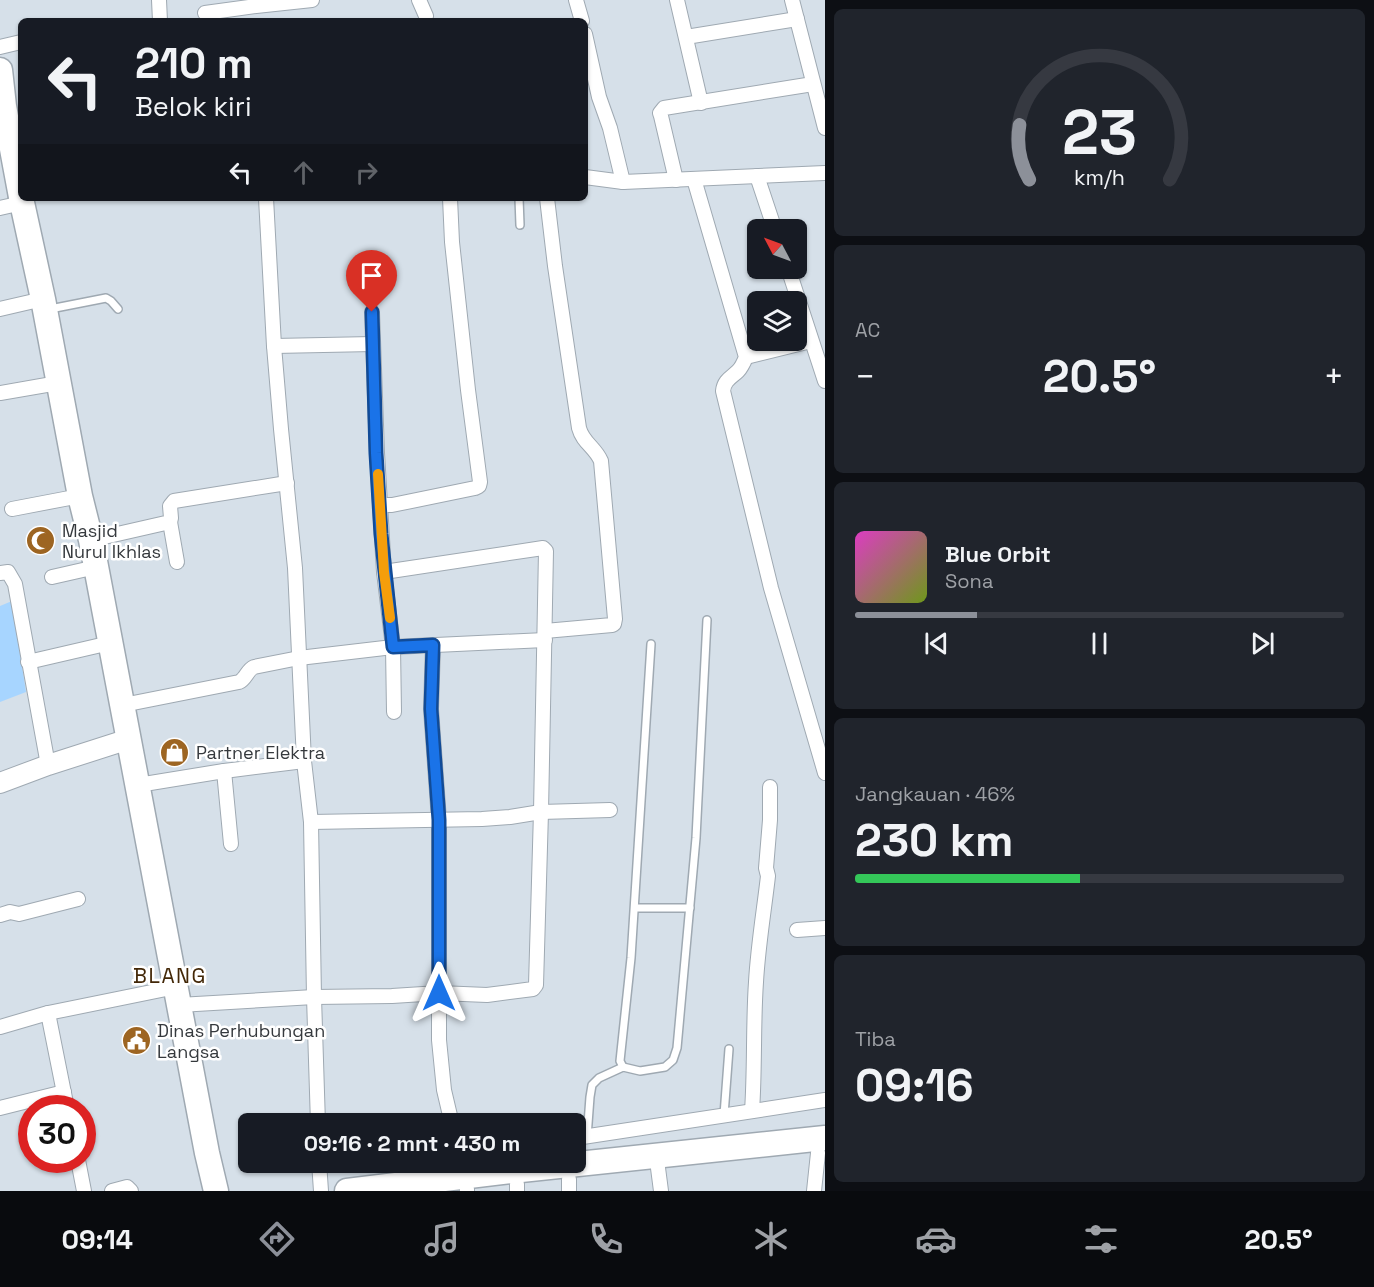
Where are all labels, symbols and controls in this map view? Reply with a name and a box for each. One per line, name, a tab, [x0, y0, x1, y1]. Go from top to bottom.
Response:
text: 210 m	[135, 37, 253, 90]
icon: left	[36, 42, 114, 120]
text: Belok kiri	[135, 89, 252, 124]
text: 23	[1062, 93, 1137, 172]
icon: left	[224, 156, 257, 189]
icon: ahead	[287, 156, 320, 189]
icon: right	[350, 156, 383, 189]
text: km/h	[1074, 164, 1125, 191]
north arrow	[747, 219, 807, 279]
map controls	[747, 219, 807, 351]
pin	[346, 250, 397, 312]
icon: arrive	[355, 259, 388, 292]
button: layers	[747, 291, 807, 351]
text: AC	[855, 317, 880, 343]
text: 20.5°	[1043, 348, 1156, 405]
text: −	[855, 356, 875, 398]
text: +	[1324, 356, 1344, 398]
place label: Masjid Nurul Ikhlas	[62, 519, 161, 563]
mosque icon: Masjid Nurul Ikhlas	[25, 524, 57, 556]
text: Blue Orbit	[945, 540, 1051, 568]
text: Sona	[945, 568, 993, 594]
icon: previous	[920, 627, 953, 660]
icon: pause	[1083, 627, 1116, 660]
icon: next	[1246, 627, 1279, 660]
shop icon: Partner Elektra	[159, 736, 191, 768]
place label: Partner Elektra	[196, 741, 325, 764]
text: Jangkauan · 46%	[855, 781, 1015, 807]
text: 230 km	[855, 812, 1014, 869]
position arrow	[407, 961, 471, 1025]
district label: BLANG	[133, 962, 207, 989]
place label: Dinas Perhubungan Langsa	[157, 1019, 325, 1063]
public building icon: Dinas Perhubungan Langsa	[120, 1024, 152, 1056]
text: Tiba	[855, 1026, 896, 1052]
text: 09:16	[855, 1057, 974, 1114]
speed limit sign: 30	[18, 1095, 96, 1173]
text: 09:16 · 2 mnt · 430 m	[304, 1129, 520, 1157]
icon: directions	[256, 1218, 298, 1260]
icon: music	[421, 1218, 463, 1260]
icon: phone	[585, 1218, 627, 1260]
icon: climate	[750, 1218, 792, 1260]
icon: car	[915, 1218, 957, 1260]
icon: filters	[1080, 1218, 1122, 1260]
text: 09:14	[61, 1222, 133, 1257]
text: 20.5°	[1244, 1222, 1313, 1257]

